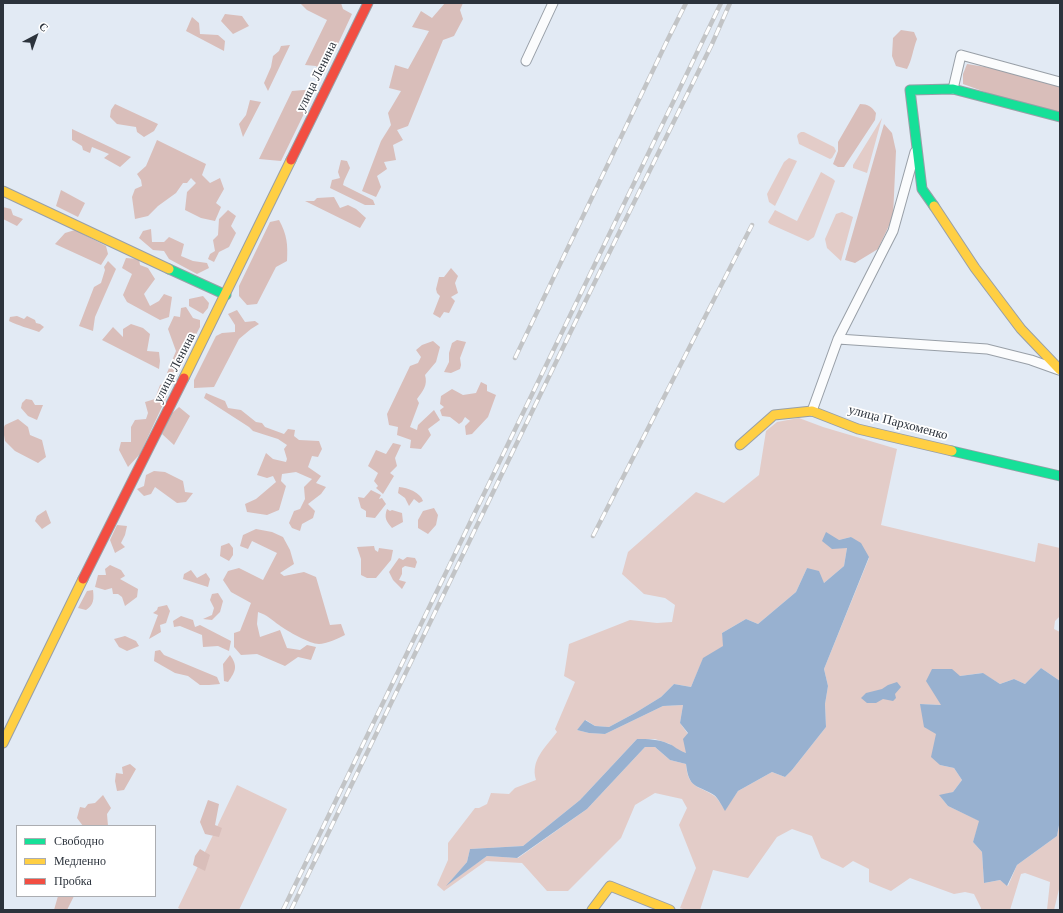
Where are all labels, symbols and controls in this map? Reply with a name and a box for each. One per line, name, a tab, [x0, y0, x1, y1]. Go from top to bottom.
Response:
north arrow	[16, 16, 56, 56]
text: С	[37, 20, 51, 34]
street label: улица Ленина	[293, 39, 341, 115]
street label: улица Ленина	[151, 330, 199, 406]
street label: улица Пархоменко	[847, 402, 949, 444]
legend	[16, 825, 156, 897]
text: Свободно	[54, 834, 104, 848]
text: Медленно	[54, 854, 106, 868]
text: Пробка	[54, 874, 92, 888]

